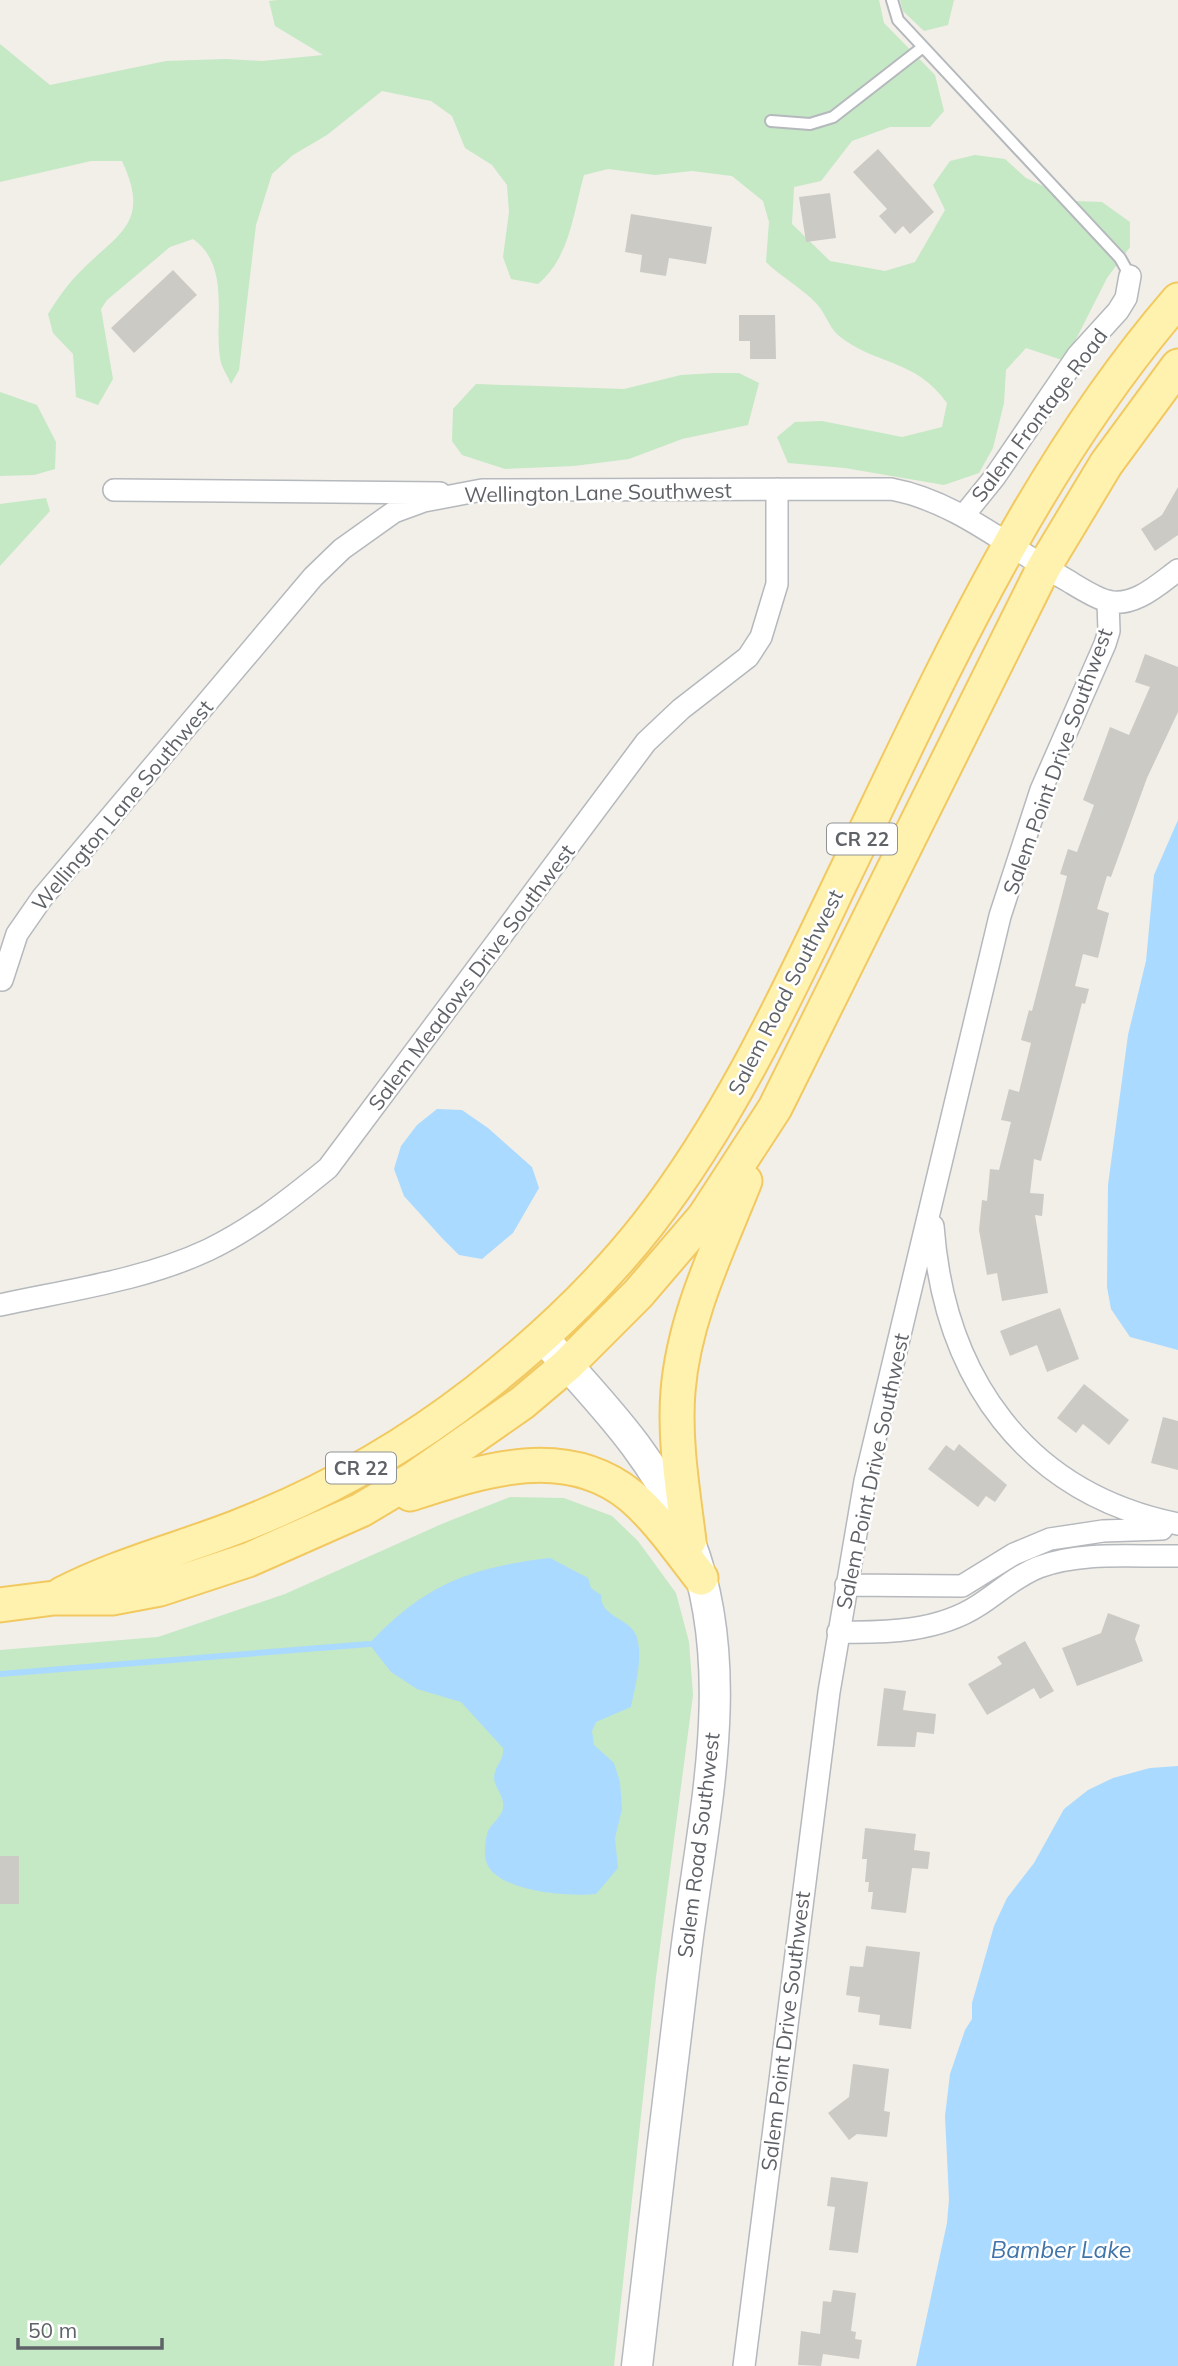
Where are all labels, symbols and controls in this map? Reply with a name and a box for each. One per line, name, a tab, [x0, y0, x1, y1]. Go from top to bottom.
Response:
street label: Salem Frontage Road	[965, 323, 1113, 507]
street label: Wellington Lane Southwest	[464, 477, 732, 507]
street label: Salem Point Drive Southwest	[997, 624, 1117, 898]
street label: Wellington Lane Southwest	[26, 694, 218, 916]
road number: CR 22	[827, 824, 897, 854]
street label: Salem Meadows Drive Southwest	[362, 839, 580, 1115]
street label: Salem Road Southwest	[722, 885, 848, 1099]
street label: Salem Point Drive Southwest	[830, 1331, 914, 1611]
road number: CR 22	[326, 1452, 396, 1484]
street label: Salem Road Southwest	[671, 1731, 725, 1959]
street label: Salem Point Drive Southwest	[755, 1890, 815, 2172]
water label: Bamber Lake	[991, 2235, 1131, 2264]
scale bar	[18, 2306, 161, 2350]
text: 50 m	[28, 2317, 77, 2343]

